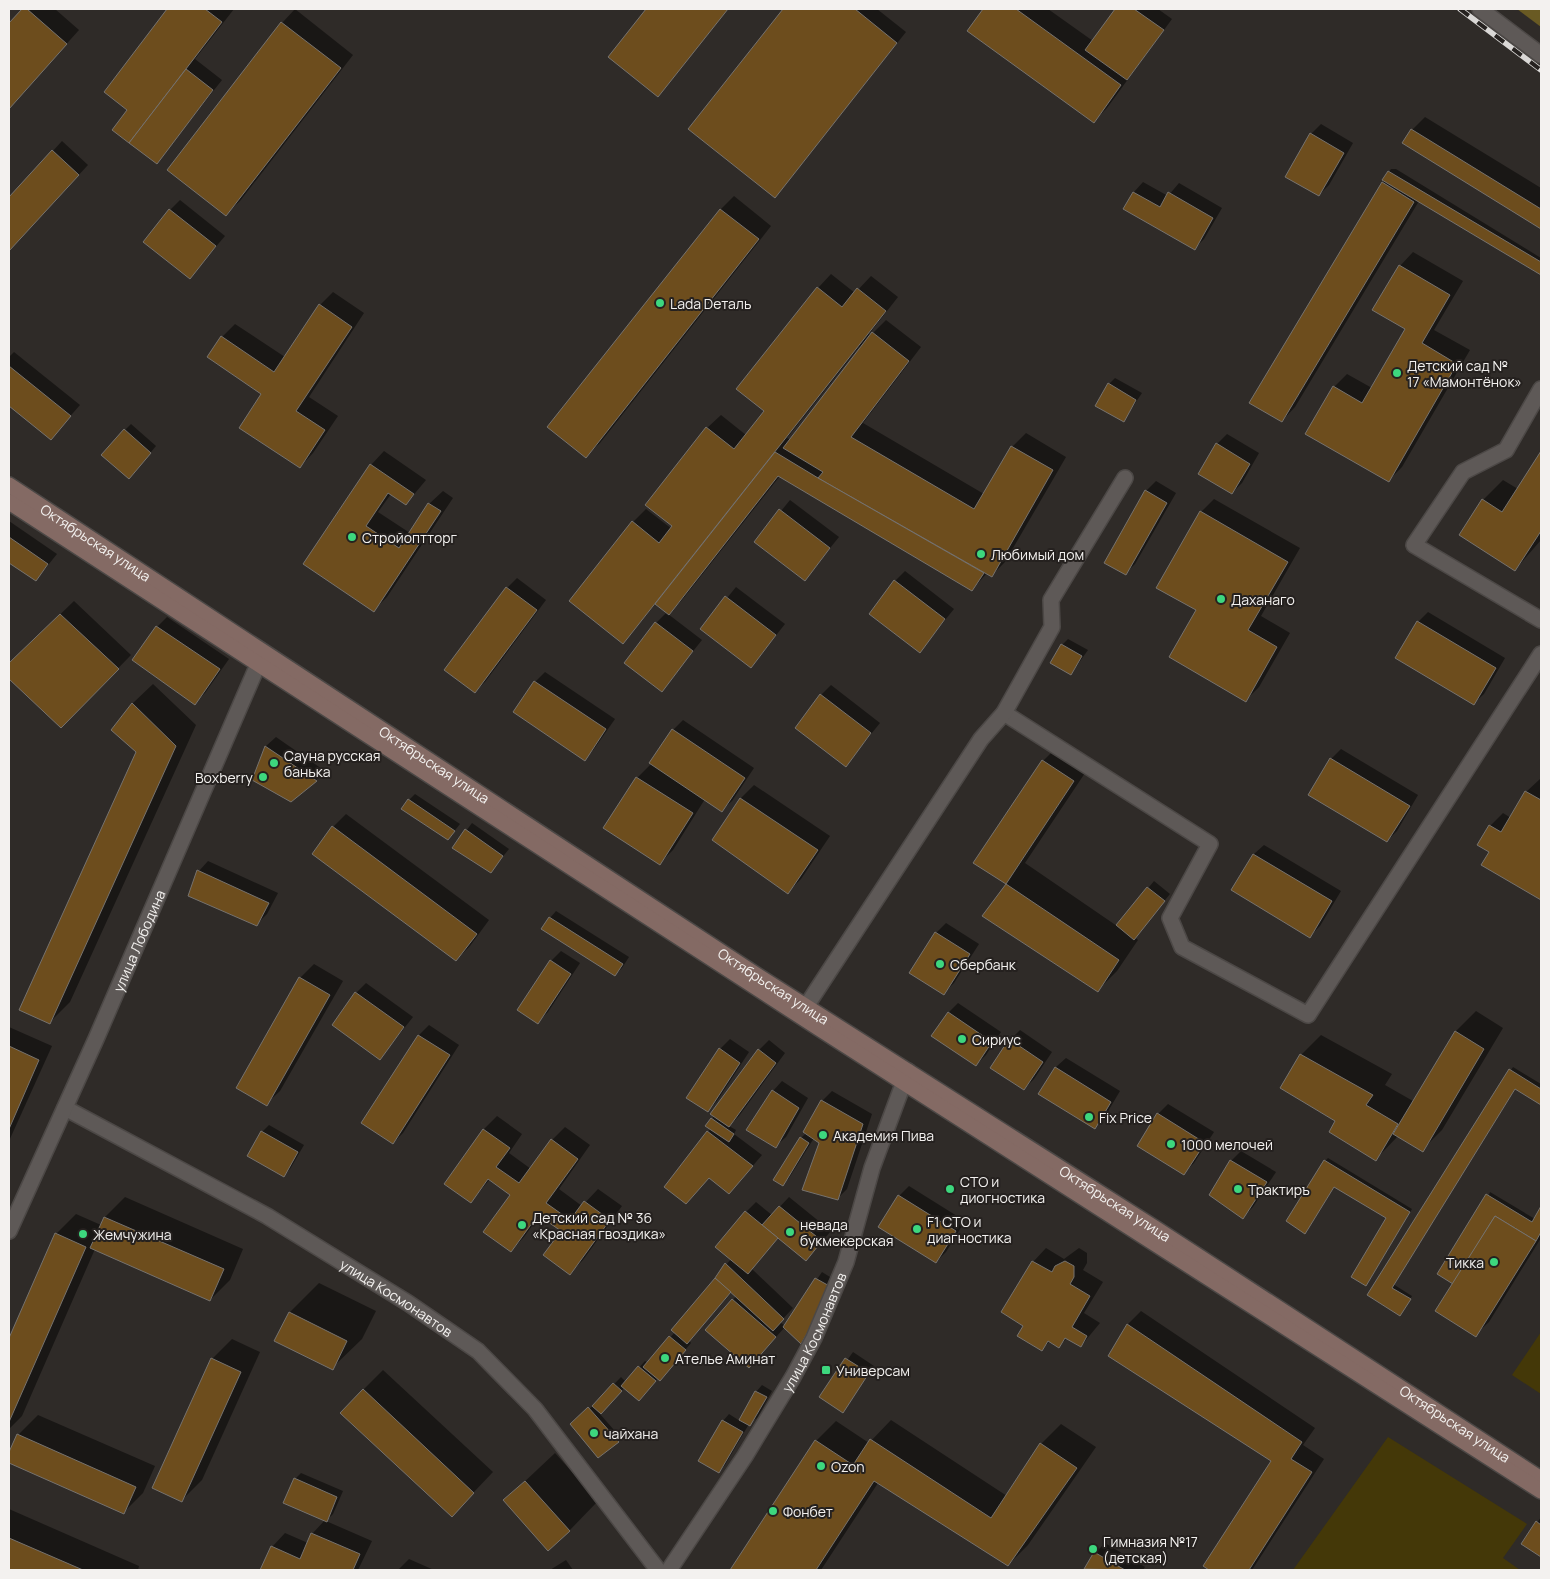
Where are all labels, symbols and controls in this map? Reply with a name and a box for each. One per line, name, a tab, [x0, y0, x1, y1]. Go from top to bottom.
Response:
place label: Lada Dеталь	[670, 294, 751, 313]
marker: Lada Dеталь	[654, 297, 666, 309]
place label: Детский сад № 17 «Мамонтёнок»	[1407, 356, 1522, 391]
marker: Детский сад № 17 «Мамонтёнок»	[1391, 367, 1403, 379]
street label: Октябрьская улица	[37, 499, 155, 585]
place label: Стройоптторг	[362, 528, 458, 547]
marker: Стройоптторг	[346, 531, 358, 543]
place label: Любимый дом	[991, 545, 1084, 564]
marker: Любимый дом	[975, 548, 987, 560]
place label: Даханаго	[1231, 590, 1295, 609]
marker: Даханаго	[1215, 593, 1227, 605]
street label: Октябрьская улица	[376, 721, 494, 807]
place label: Сауна русская банька	[284, 746, 380, 781]
marker: Сауна русская банька	[268, 757, 280, 769]
place label: Boxberry	[195, 768, 254, 787]
marker: Boxberry	[257, 771, 269, 783]
street label: улица Лободина	[108, 887, 169, 995]
street label: Октябрьская улица	[715, 943, 833, 1028]
place label: Сбербанк	[950, 955, 1017, 974]
marker: Сбербанк	[934, 958, 946, 970]
place label: Сириус	[972, 1030, 1021, 1049]
marker: Сириус	[956, 1033, 968, 1045]
place label: Fix Price	[1099, 1108, 1152, 1127]
marker: Fix Price	[1083, 1111, 1095, 1123]
place label: Академия Пива	[833, 1126, 934, 1145]
marker: Академия Пива	[817, 1129, 829, 1141]
place label: 1000 мелочей	[1181, 1135, 1273, 1154]
marker: 1000 мелочей	[1165, 1138, 1177, 1150]
street label: Октябрьская улица	[1056, 1161, 1175, 1245]
place label: СТО и диогностика	[960, 1172, 1045, 1207]
place label: Трактиръ	[1248, 1180, 1310, 1199]
marker: СТО и диогностика	[944, 1183, 956, 1195]
marker: Трактиръ	[1232, 1183, 1244, 1195]
place label: Детский сад № 36 «Красная гвоздика»	[532, 1208, 666, 1243]
place label: F1 СТО и диагностика	[927, 1212, 1012, 1247]
place label: невада букмекерская	[800, 1215, 893, 1250]
marker: Детский сад № 36 «Красная гвоздика»	[516, 1219, 528, 1231]
marker: F1 СТО и диагностика	[911, 1223, 923, 1235]
place label: Жемчужина	[93, 1225, 172, 1244]
marker: невада букмекерская	[784, 1226, 796, 1238]
marker: Жемчужина	[77, 1228, 89, 1240]
place label: Тикка	[1446, 1253, 1484, 1272]
street label: улица Космонавтов	[337, 1254, 457, 1341]
marker: Тикка	[1488, 1256, 1500, 1268]
street label: улица Космонавтов	[777, 1269, 850, 1395]
place label: Ателье Аминат	[675, 1349, 775, 1368]
marker: Ателье Аминат	[659, 1352, 671, 1364]
place label: Универсам	[836, 1361, 910, 1380]
marker: Универсам	[820, 1364, 832, 1376]
street label: Октябрьская улица	[1396, 1380, 1514, 1466]
place label: чайхана	[604, 1424, 658, 1443]
marker: чайхана	[588, 1427, 600, 1439]
place label: Ozon	[831, 1457, 865, 1476]
marker: Ozon	[815, 1460, 827, 1472]
place label: Фонбет	[783, 1502, 833, 1521]
marker: Фонбет	[767, 1505, 779, 1517]
place label: Гимназия №17 (детская)	[1103, 1532, 1198, 1567]
marker: Гимназия №17 (детская)	[1087, 1543, 1099, 1555]

